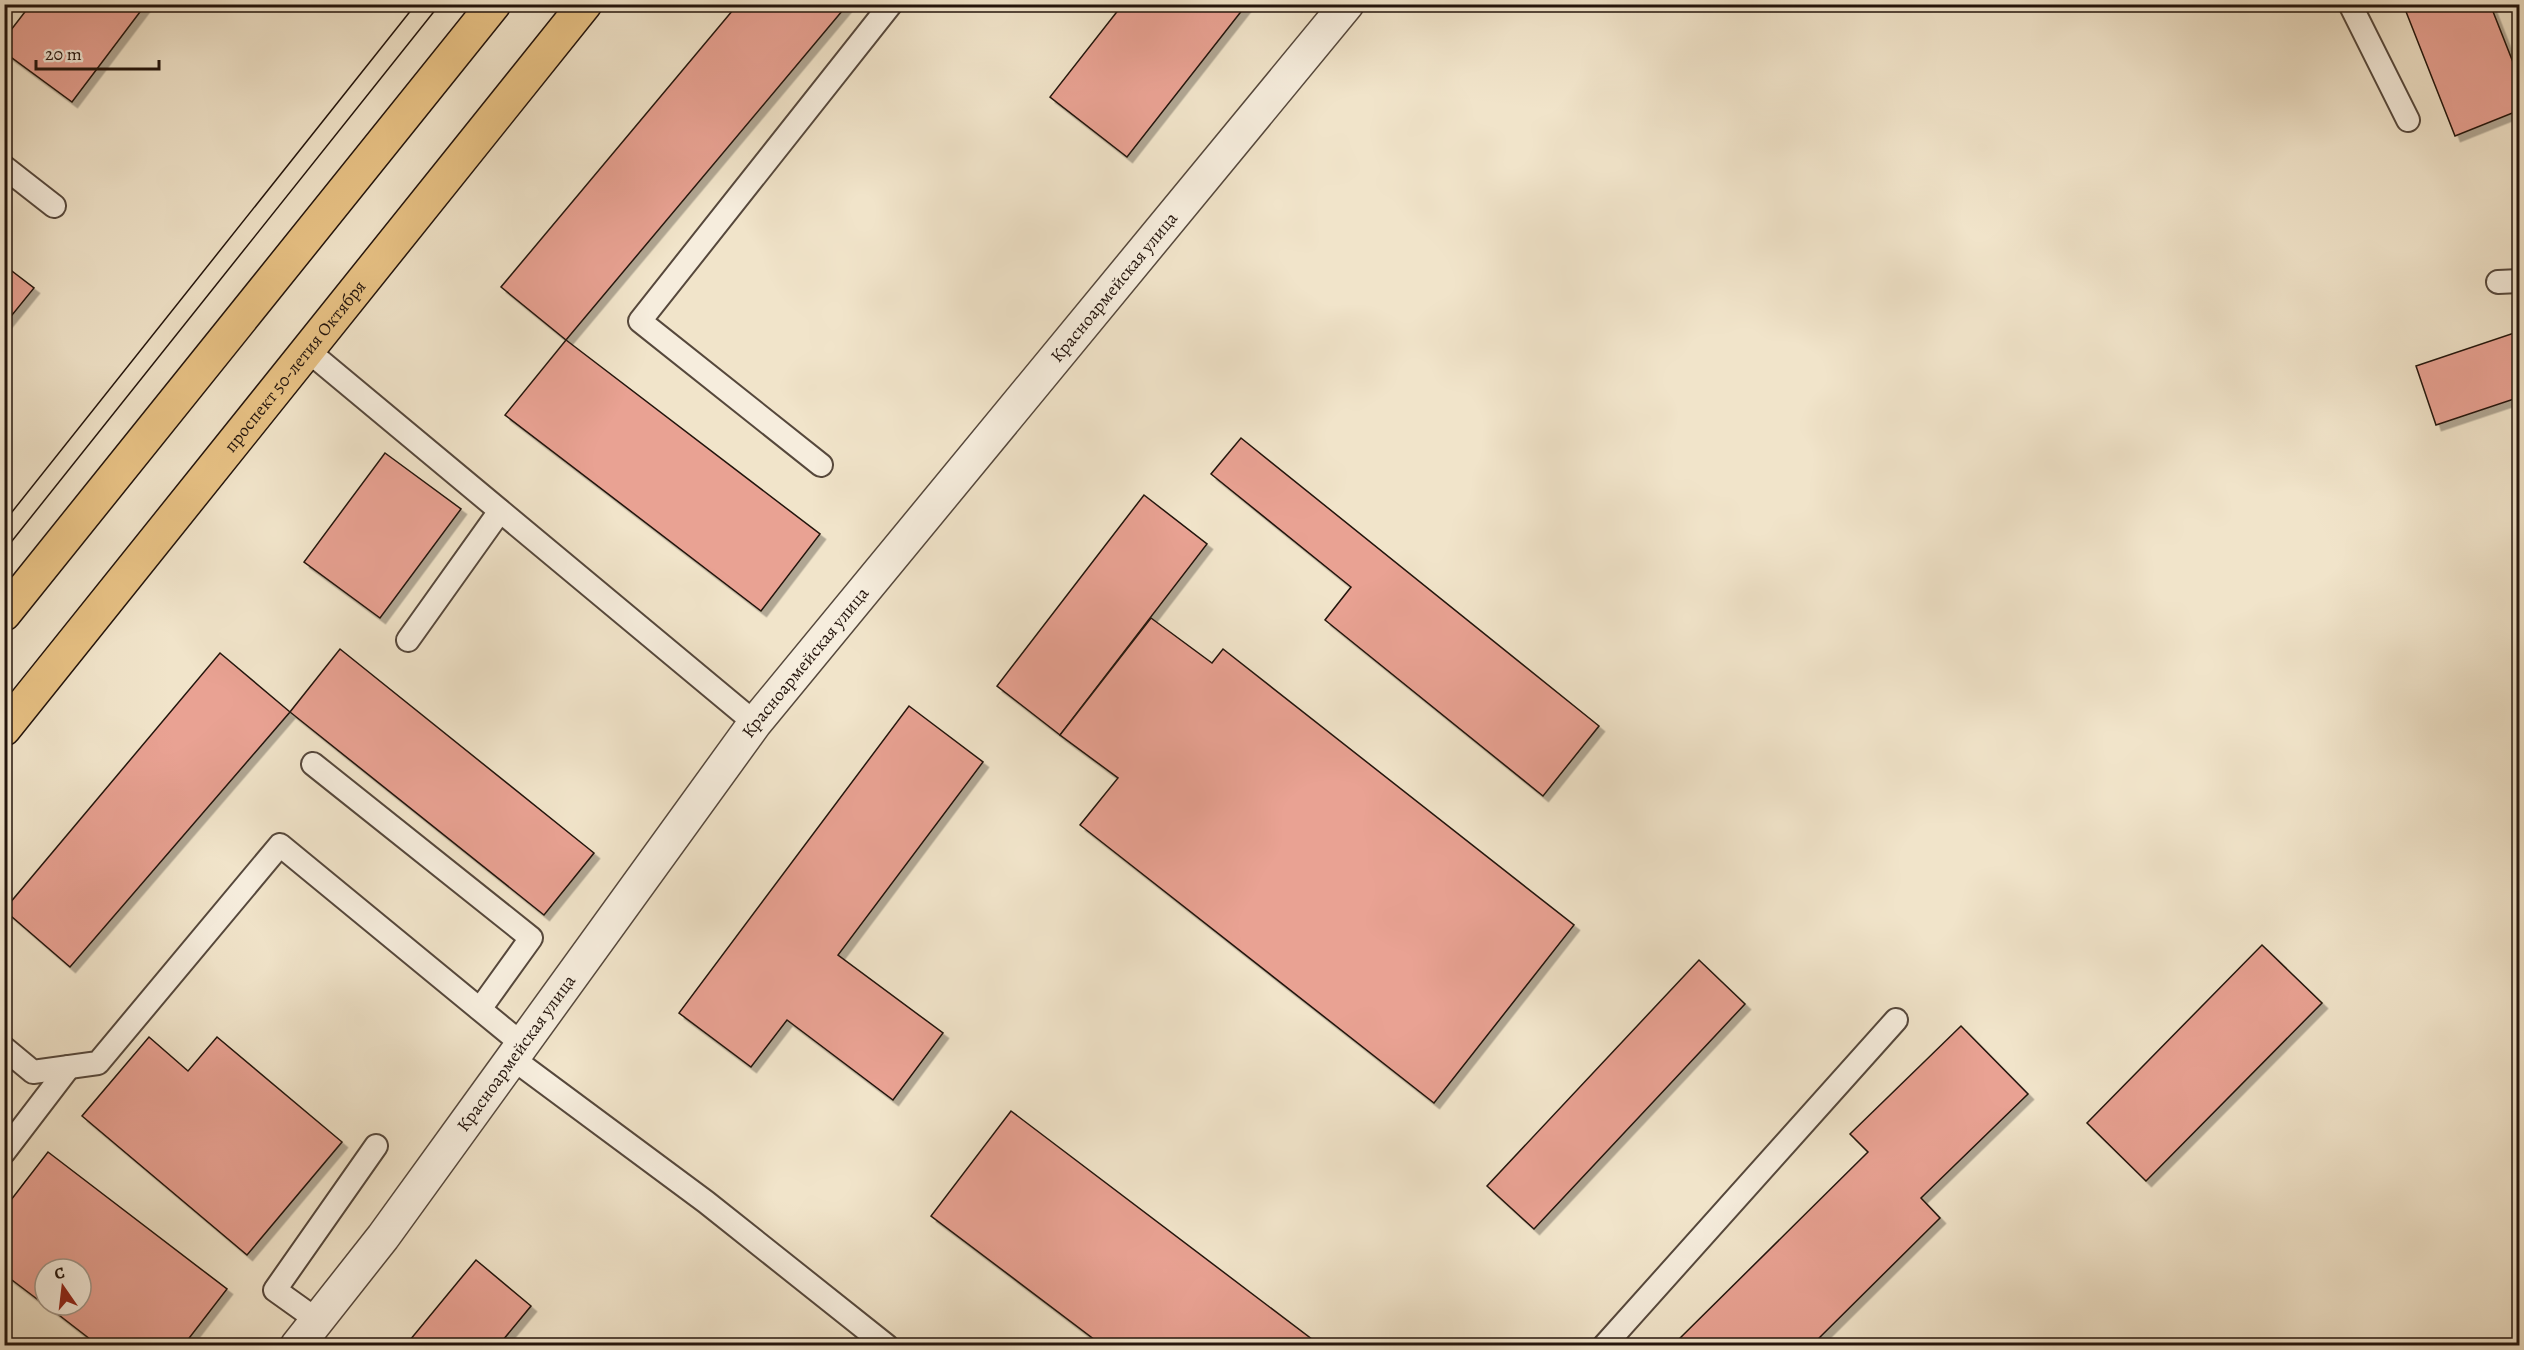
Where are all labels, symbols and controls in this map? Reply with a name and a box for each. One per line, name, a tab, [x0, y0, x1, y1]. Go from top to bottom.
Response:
scale bar	[36, 33, 159, 71]
text: 20 m	[45, 42, 82, 66]
street label: Красноармейская улица	[1045, 206, 1183, 367]
street label: проспект 50-летия Октября	[219, 275, 371, 457]
street label: Красноармейская улица	[736, 581, 875, 743]
street label: Красноармейская улица	[451, 969, 582, 1136]
north arrow	[33, 1257, 93, 1317]
text: С	[52, 1262, 67, 1285]

